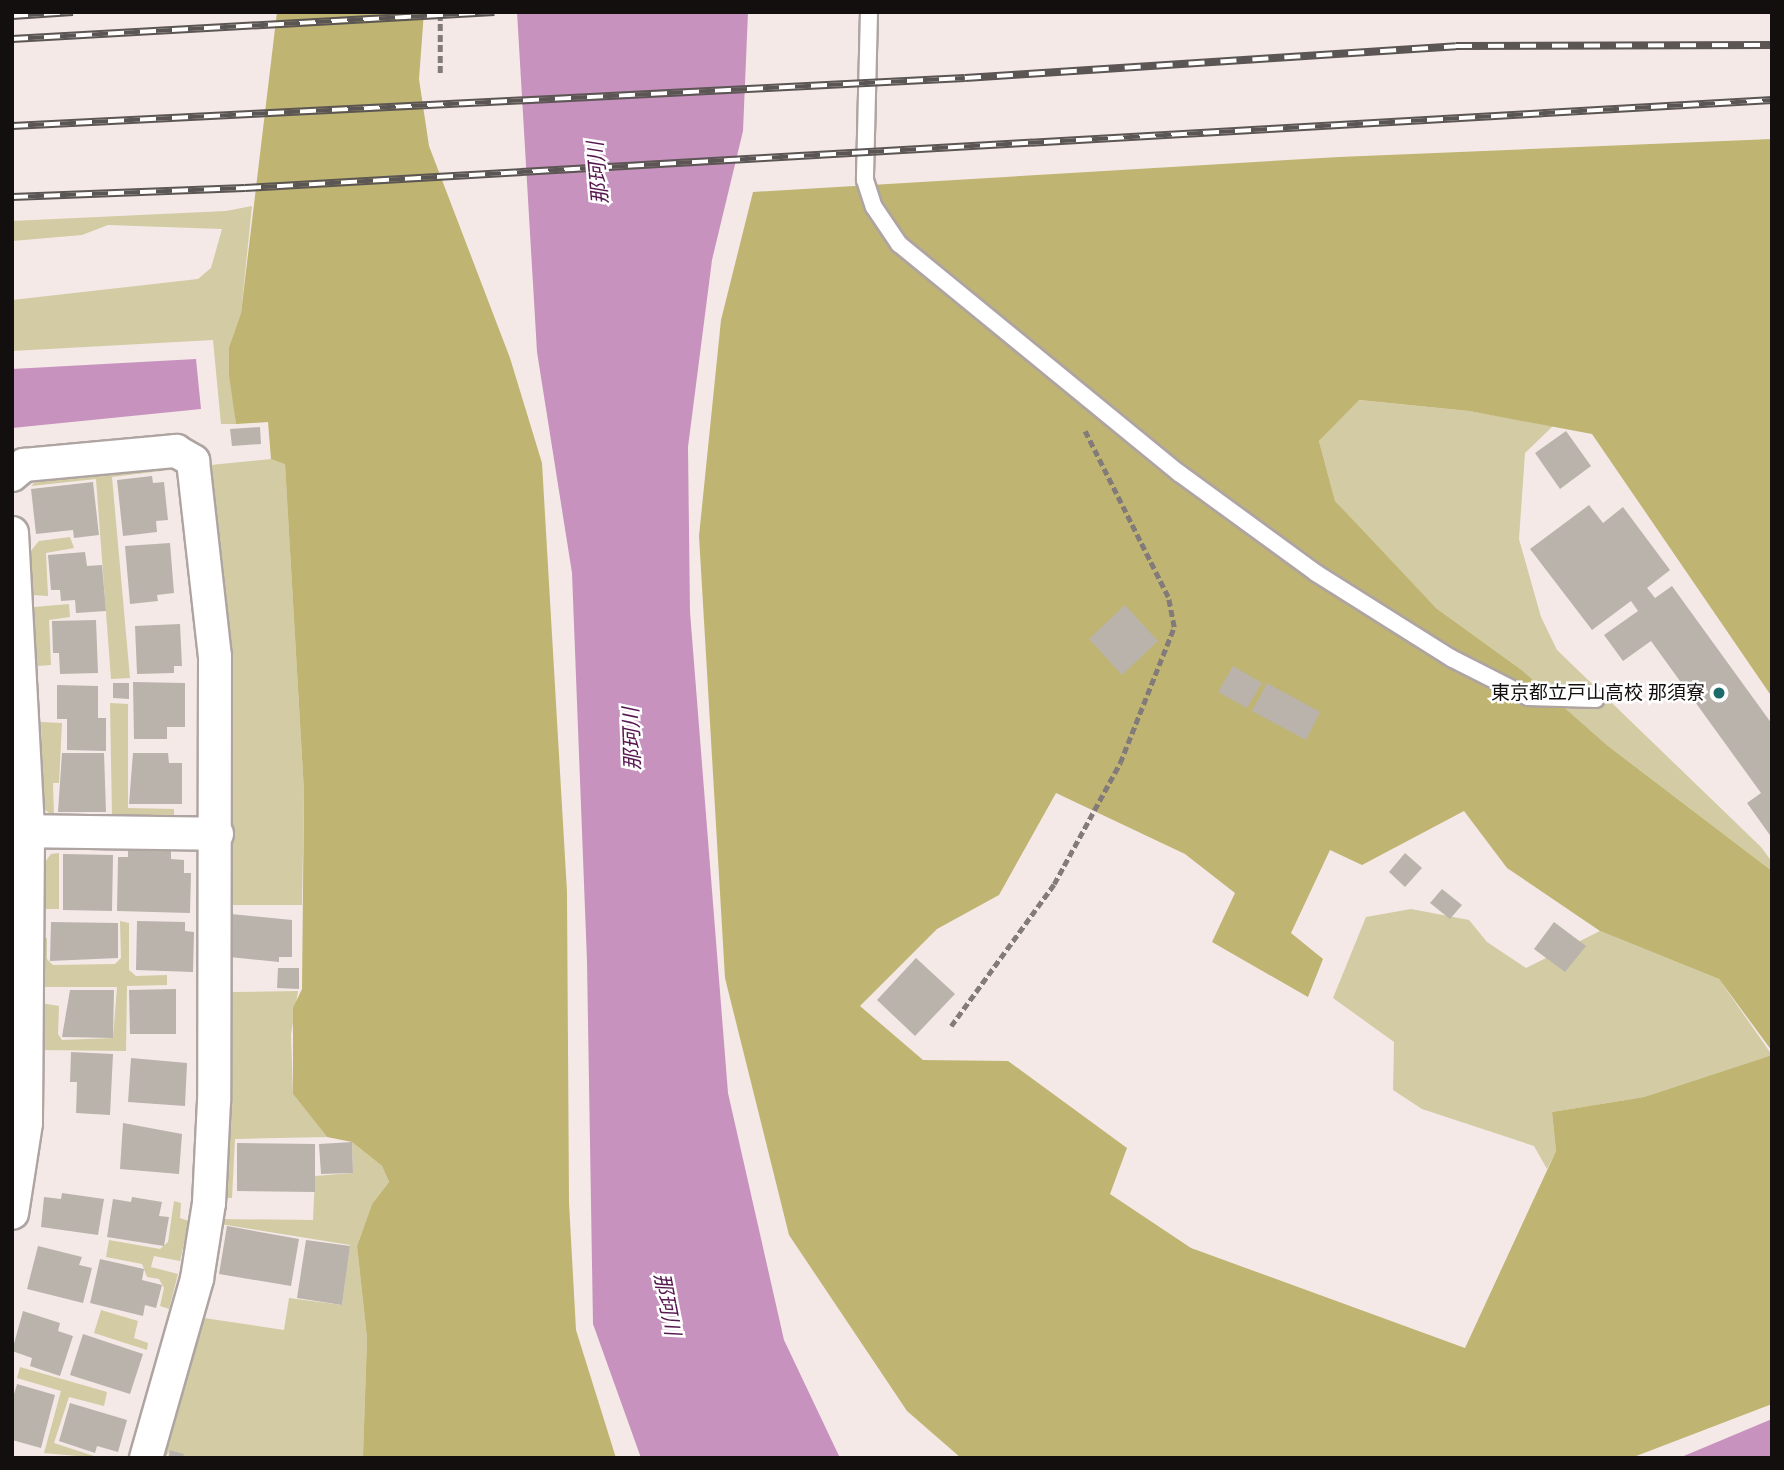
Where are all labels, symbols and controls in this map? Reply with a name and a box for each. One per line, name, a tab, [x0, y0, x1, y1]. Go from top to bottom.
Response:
water label: 那珂川	[583, 141, 613, 205]
place label: 東京都立戸山高校 那須寮	[1491, 682, 1705, 704]
marker: 東京都立戸山高校 那須寮	[1711, 685, 1727, 701]
water label: 那珂川	[618, 707, 646, 771]
water label: 那珂川	[649, 1271, 685, 1337]

